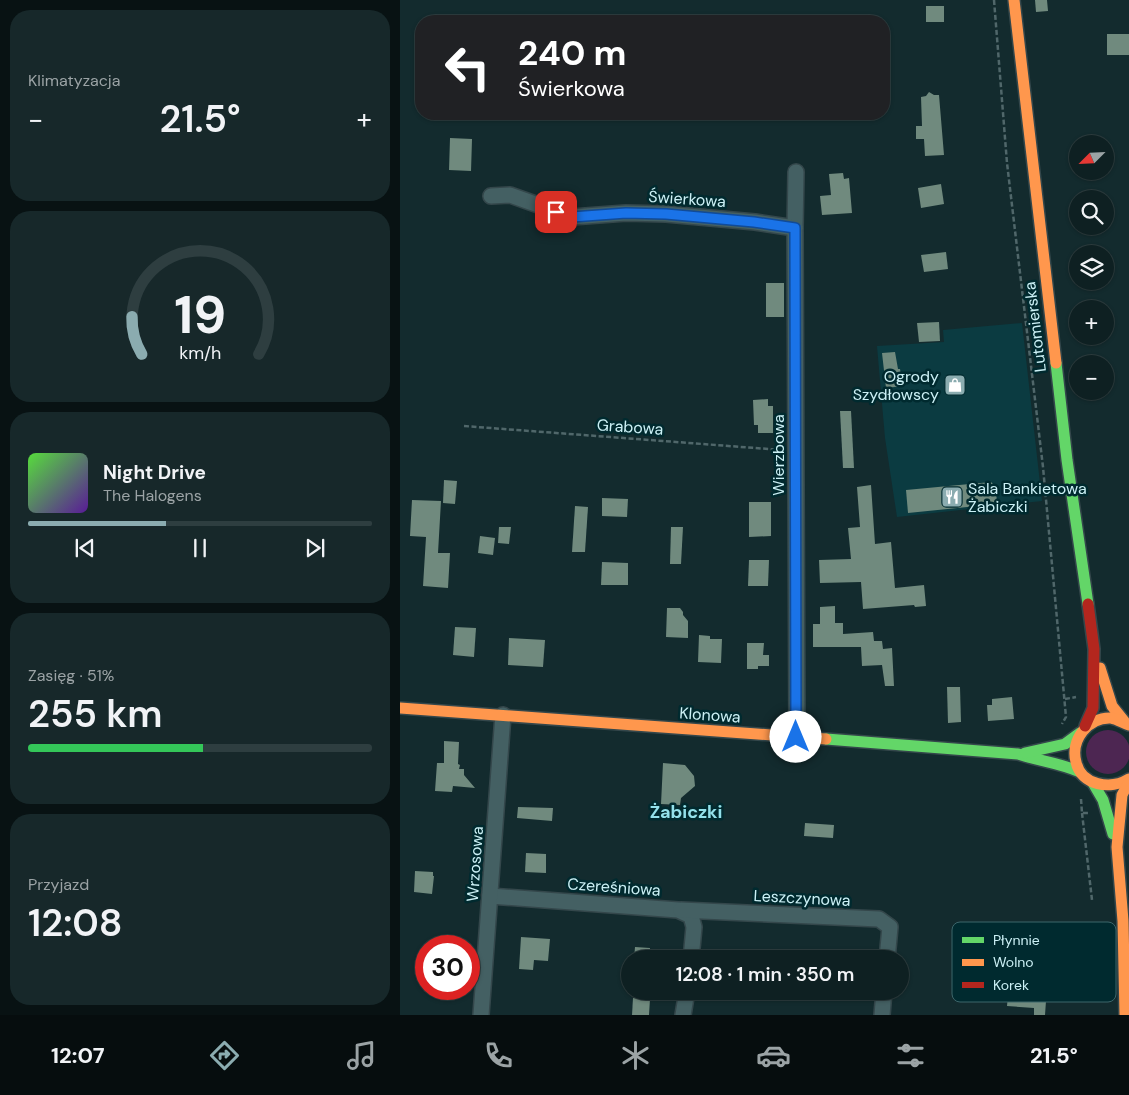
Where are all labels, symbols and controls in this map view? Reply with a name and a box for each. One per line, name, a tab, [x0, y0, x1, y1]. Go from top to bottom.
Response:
text: 240 m	[518, 30, 627, 76]
icon: left	[435, 35, 500, 100]
text: Klimatyzacja	[28, 70, 120, 91]
text: Świerkowa	[518, 74, 625, 103]
text: 21.5°	[159, 94, 241, 144]
text: −	[28, 101, 43, 138]
text: +	[357, 101, 372, 138]
north arrow	[1069, 135, 1114, 180]
map controls	[1069, 135, 1114, 400]
street label: Świerkowa	[648, 186, 726, 212]
button: search	[1069, 190, 1114, 235]
pin	[535, 191, 577, 233]
icon: arrive	[542, 198, 570, 226]
button: layers	[1069, 245, 1114, 290]
text: 19	[174, 281, 226, 349]
street label: Lutomierska	[1019, 281, 1051, 373]
button: +	[1069, 300, 1114, 345]
text: km/h	[179, 341, 221, 365]
button: −	[1069, 355, 1114, 400]
place label: Ogrody Szydłowscy	[853, 366, 939, 405]
shop icon: Ogrody Szydłowscy	[943, 373, 967, 397]
street label: Grabowa	[596, 414, 664, 440]
street label: Wierzbowa	[768, 414, 789, 496]
text: Night Drive	[103, 460, 206, 485]
place label: Sala Bankietowa Żabiczki	[968, 478, 1087, 517]
text: The Halogens	[103, 485, 202, 506]
restaurant icon: Sala Bankietowa Żabiczki	[940, 485, 964, 509]
icon: previous	[71, 534, 99, 562]
icon: pause	[186, 534, 214, 562]
icon: next	[301, 534, 329, 562]
text: Zasięg · 51%	[28, 665, 114, 686]
text: 255 km	[28, 689, 162, 739]
street label: Klonowa	[679, 702, 741, 728]
position arrow	[769, 710, 821, 762]
district label: Żabiczki	[650, 800, 722, 824]
street label: Wrzosowa	[462, 825, 488, 903]
street label: Czereśniowa	[567, 873, 661, 901]
text: Przyjazd	[28, 874, 89, 895]
street label: Leszczynowa	[753, 885, 851, 911]
text: 12:08	[28, 898, 123, 948]
legend	[952, 922, 1116, 1002]
text: Płynnie	[993, 931, 1040, 949]
speed limit sign: 30	[415, 935, 480, 1000]
text: Wolno	[993, 953, 1034, 971]
text: 12:08 · 1 min · 350 m	[676, 962, 854, 987]
text: Korek	[993, 976, 1029, 994]
icon: directions	[207, 1038, 242, 1073]
icon: music	[344, 1038, 379, 1073]
icon: phone	[481, 1038, 516, 1073]
icon: climate	[618, 1038, 653, 1073]
icon: car	[756, 1038, 791, 1073]
icon: filters	[893, 1038, 928, 1073]
text: 12:07	[51, 1041, 105, 1070]
text: 21.5°	[1030, 1041, 1078, 1070]

